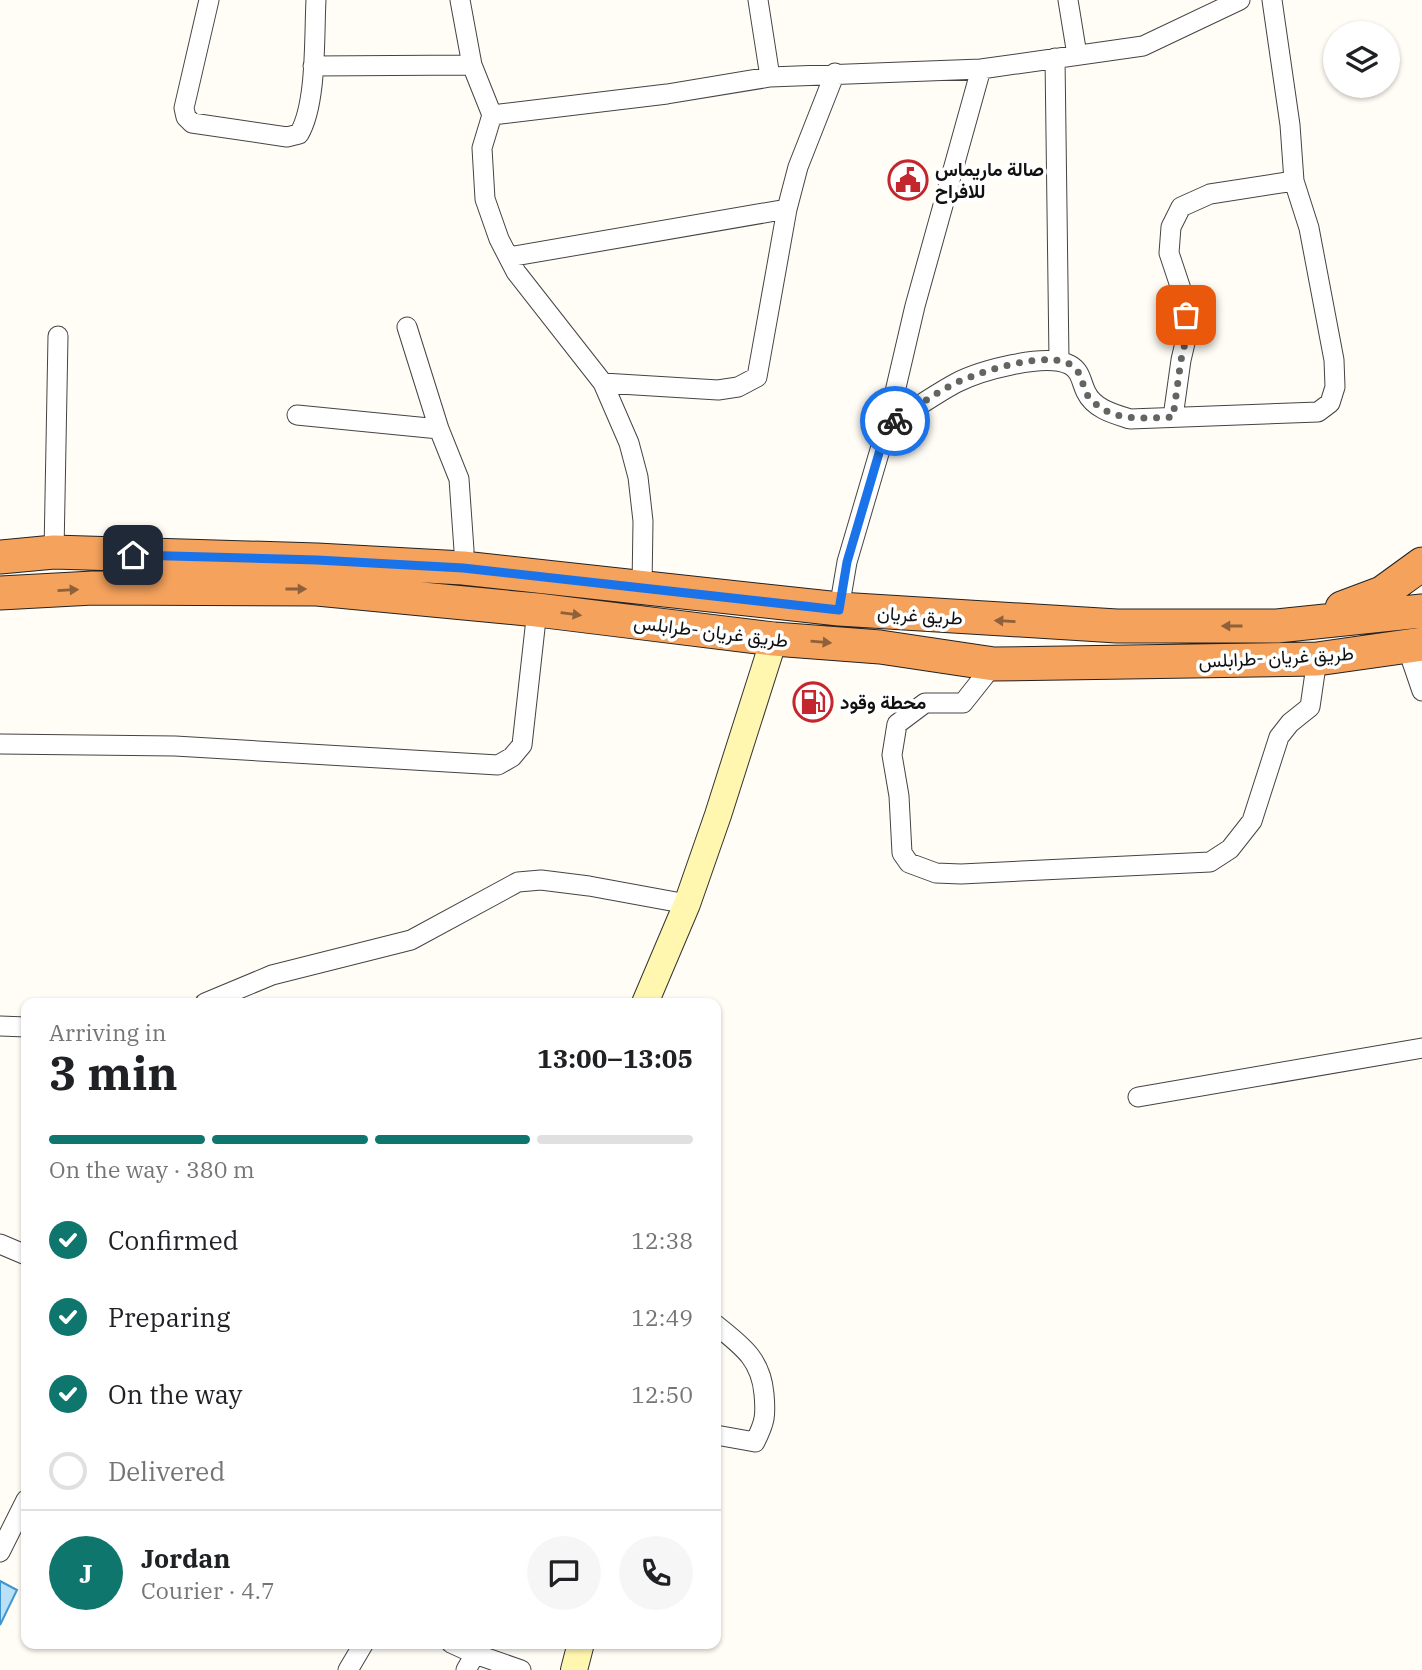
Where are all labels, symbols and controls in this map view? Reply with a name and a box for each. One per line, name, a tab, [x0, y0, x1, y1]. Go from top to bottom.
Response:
map controls	[1323, 21, 1400, 98]
button: layers	[1323, 21, 1400, 98]
place label: صالة ماريماس للافراح	[935, 157, 1044, 204]
public building icon: صالة ماريماس للافراح	[887, 159, 929, 201]
pin	[1156, 285, 1216, 345]
icon: bag	[1167, 296, 1205, 334]
courier	[860, 386, 930, 456]
icon: bike	[876, 402, 914, 440]
pin	[103, 525, 163, 585]
icon: home	[114, 536, 152, 574]
one-way arrow	[285, 583, 307, 595]
one-way arrow	[57, 584, 79, 595]
street label: طريق غريان	[876, 600, 964, 630]
one-way arrow	[560, 609, 582, 620]
street label: طريق غريان -طرابلس	[632, 610, 790, 652]
one-way arrow	[993, 615, 1015, 626]
one-way arrow	[1221, 620, 1243, 632]
one-way arrow	[811, 637, 833, 648]
street label: طريق غريان -طرابلس	[1198, 641, 1354, 673]
fuel station icon: محطة وقود	[792, 681, 834, 723]
place label: محطة وقود	[840, 690, 926, 715]
text: Arriving in	[49, 1017, 166, 1047]
text: 13:00–13:05	[537, 1041, 693, 1075]
text: 3 min	[49, 1043, 178, 1103]
text: On the way · 380 m	[49, 1154, 255, 1184]
icon: check	[49, 1221, 87, 1259]
text: Confirmed	[108, 1223, 239, 1257]
text: 12:38	[631, 1225, 693, 1255]
icon: check	[49, 1298, 87, 1336]
text: Preparing	[108, 1300, 230, 1334]
text: 12:49	[631, 1302, 693, 1332]
icon: check	[49, 1375, 87, 1413]
text: On the way	[108, 1377, 242, 1411]
text: 12:50	[631, 1379, 693, 1409]
text: Delivered	[108, 1454, 225, 1488]
button: chat	[527, 1536, 601, 1610]
button: phone	[619, 1536, 693, 1610]
text: Jordan	[141, 1541, 231, 1575]
text: J	[79, 1556, 93, 1590]
text: Courier · 4.7	[141, 1575, 275, 1605]

